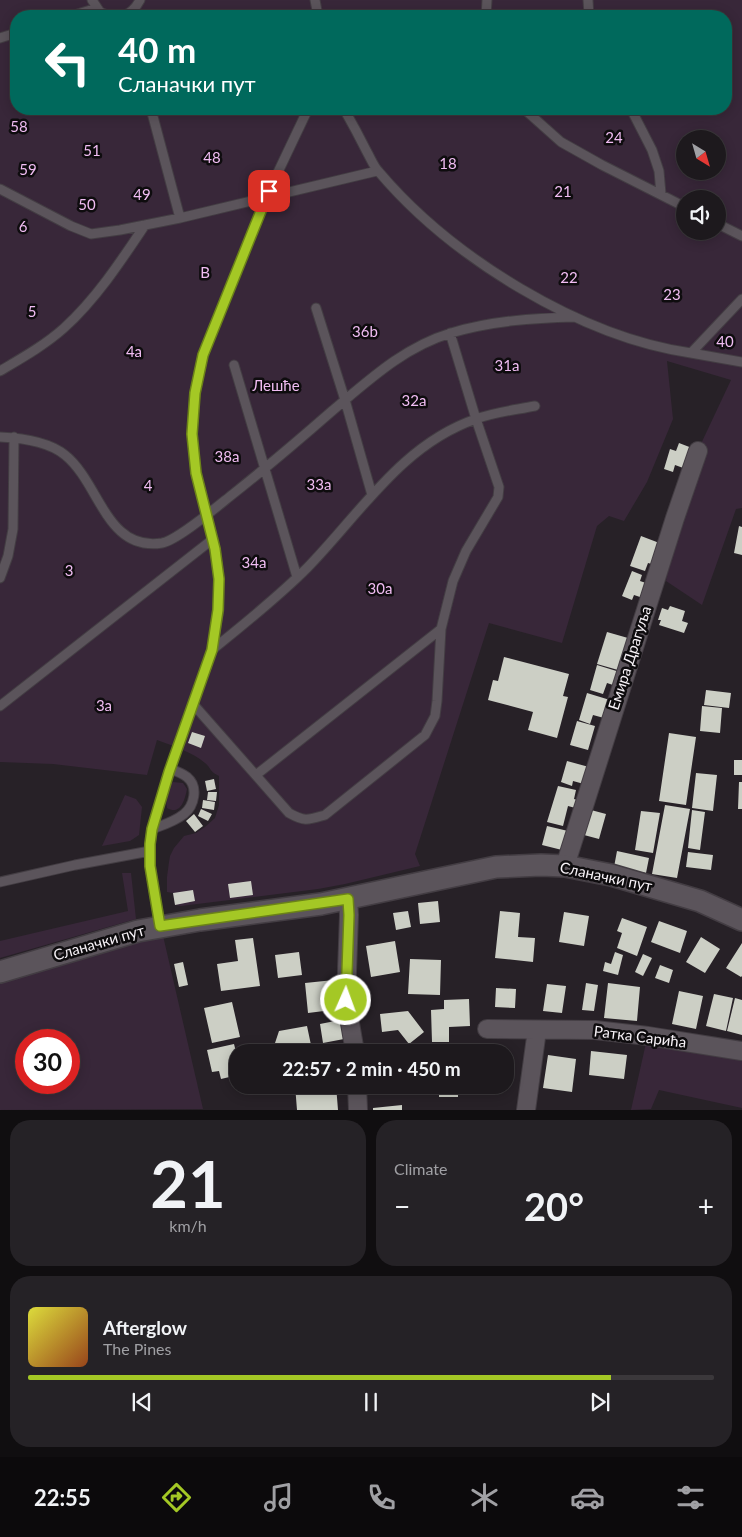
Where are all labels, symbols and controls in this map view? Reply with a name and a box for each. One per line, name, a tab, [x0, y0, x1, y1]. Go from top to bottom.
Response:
text: 40 m	[118, 28, 196, 70]
icon: left	[35, 30, 100, 95]
text: Сланачки пут	[118, 70, 256, 97]
park label: 58	[10, 117, 28, 135]
park label: 24	[605, 128, 623, 146]
north arrow	[676, 130, 726, 180]
map controls	[676, 130, 726, 240]
park label: 51	[83, 141, 101, 159]
park label: 48	[203, 148, 221, 166]
park label: 18	[439, 154, 457, 172]
park label: 59	[19, 160, 37, 178]
pin	[248, 170, 290, 212]
icon: arrive	[255, 177, 283, 205]
park label: 21	[554, 182, 572, 200]
park label: 49	[133, 185, 151, 203]
button: sound	[676, 190, 726, 240]
park label: 50	[78, 195, 96, 213]
park label: 6	[19, 217, 28, 235]
park label: B	[200, 263, 210, 281]
park label: 22	[560, 268, 578, 286]
park label: 23	[663, 285, 681, 303]
park label: 5	[28, 302, 36, 320]
park label: 36b	[352, 322, 378, 340]
park label: 40	[716, 332, 734, 350]
park label: 4a	[126, 342, 142, 360]
park label: 31a	[495, 356, 519, 374]
park label: Лешће	[251, 376, 300, 394]
park label: 32a	[402, 391, 426, 409]
park label: 38a	[215, 447, 239, 465]
park label: 33a	[307, 475, 331, 493]
park label: 4	[144, 476, 153, 494]
park label: 34a	[242, 553, 266, 571]
park label: 3	[65, 561, 73, 579]
park label: 30a	[368, 579, 392, 597]
street label: Емира Драгуља	[604, 603, 654, 712]
park label: 3a	[96, 696, 112, 714]
street label: Сланачки пут	[558, 857, 654, 895]
street label: Сланачки пут	[51, 920, 147, 964]
position arrow	[319, 973, 371, 1025]
street label: Ратка Сарића	[593, 1021, 687, 1051]
speed limit sign: 30	[15, 1029, 80, 1094]
text: 22:57 · 2 min · 450 m	[282, 1057, 461, 1080]
text: 21	[150, 1144, 226, 1222]
text: Climate	[394, 1159, 447, 1178]
text: 20°	[524, 1183, 584, 1229]
text: −	[394, 1189, 410, 1223]
text: +	[698, 1189, 714, 1223]
text: km/h	[169, 1216, 207, 1235]
text: Afterglow	[103, 1316, 187, 1339]
text: The Pines	[103, 1339, 172, 1358]
icon: previous	[128, 1388, 156, 1416]
icon: pause	[357, 1388, 385, 1416]
icon: next	[586, 1388, 614, 1416]
icon: directions	[159, 1480, 194, 1515]
icon: music	[261, 1480, 296, 1515]
icon: phone	[364, 1480, 399, 1515]
icon: climate	[467, 1480, 502, 1515]
icon: car	[570, 1480, 605, 1515]
icon: filters	[673, 1480, 708, 1515]
text: 22:55	[34, 1484, 91, 1511]

